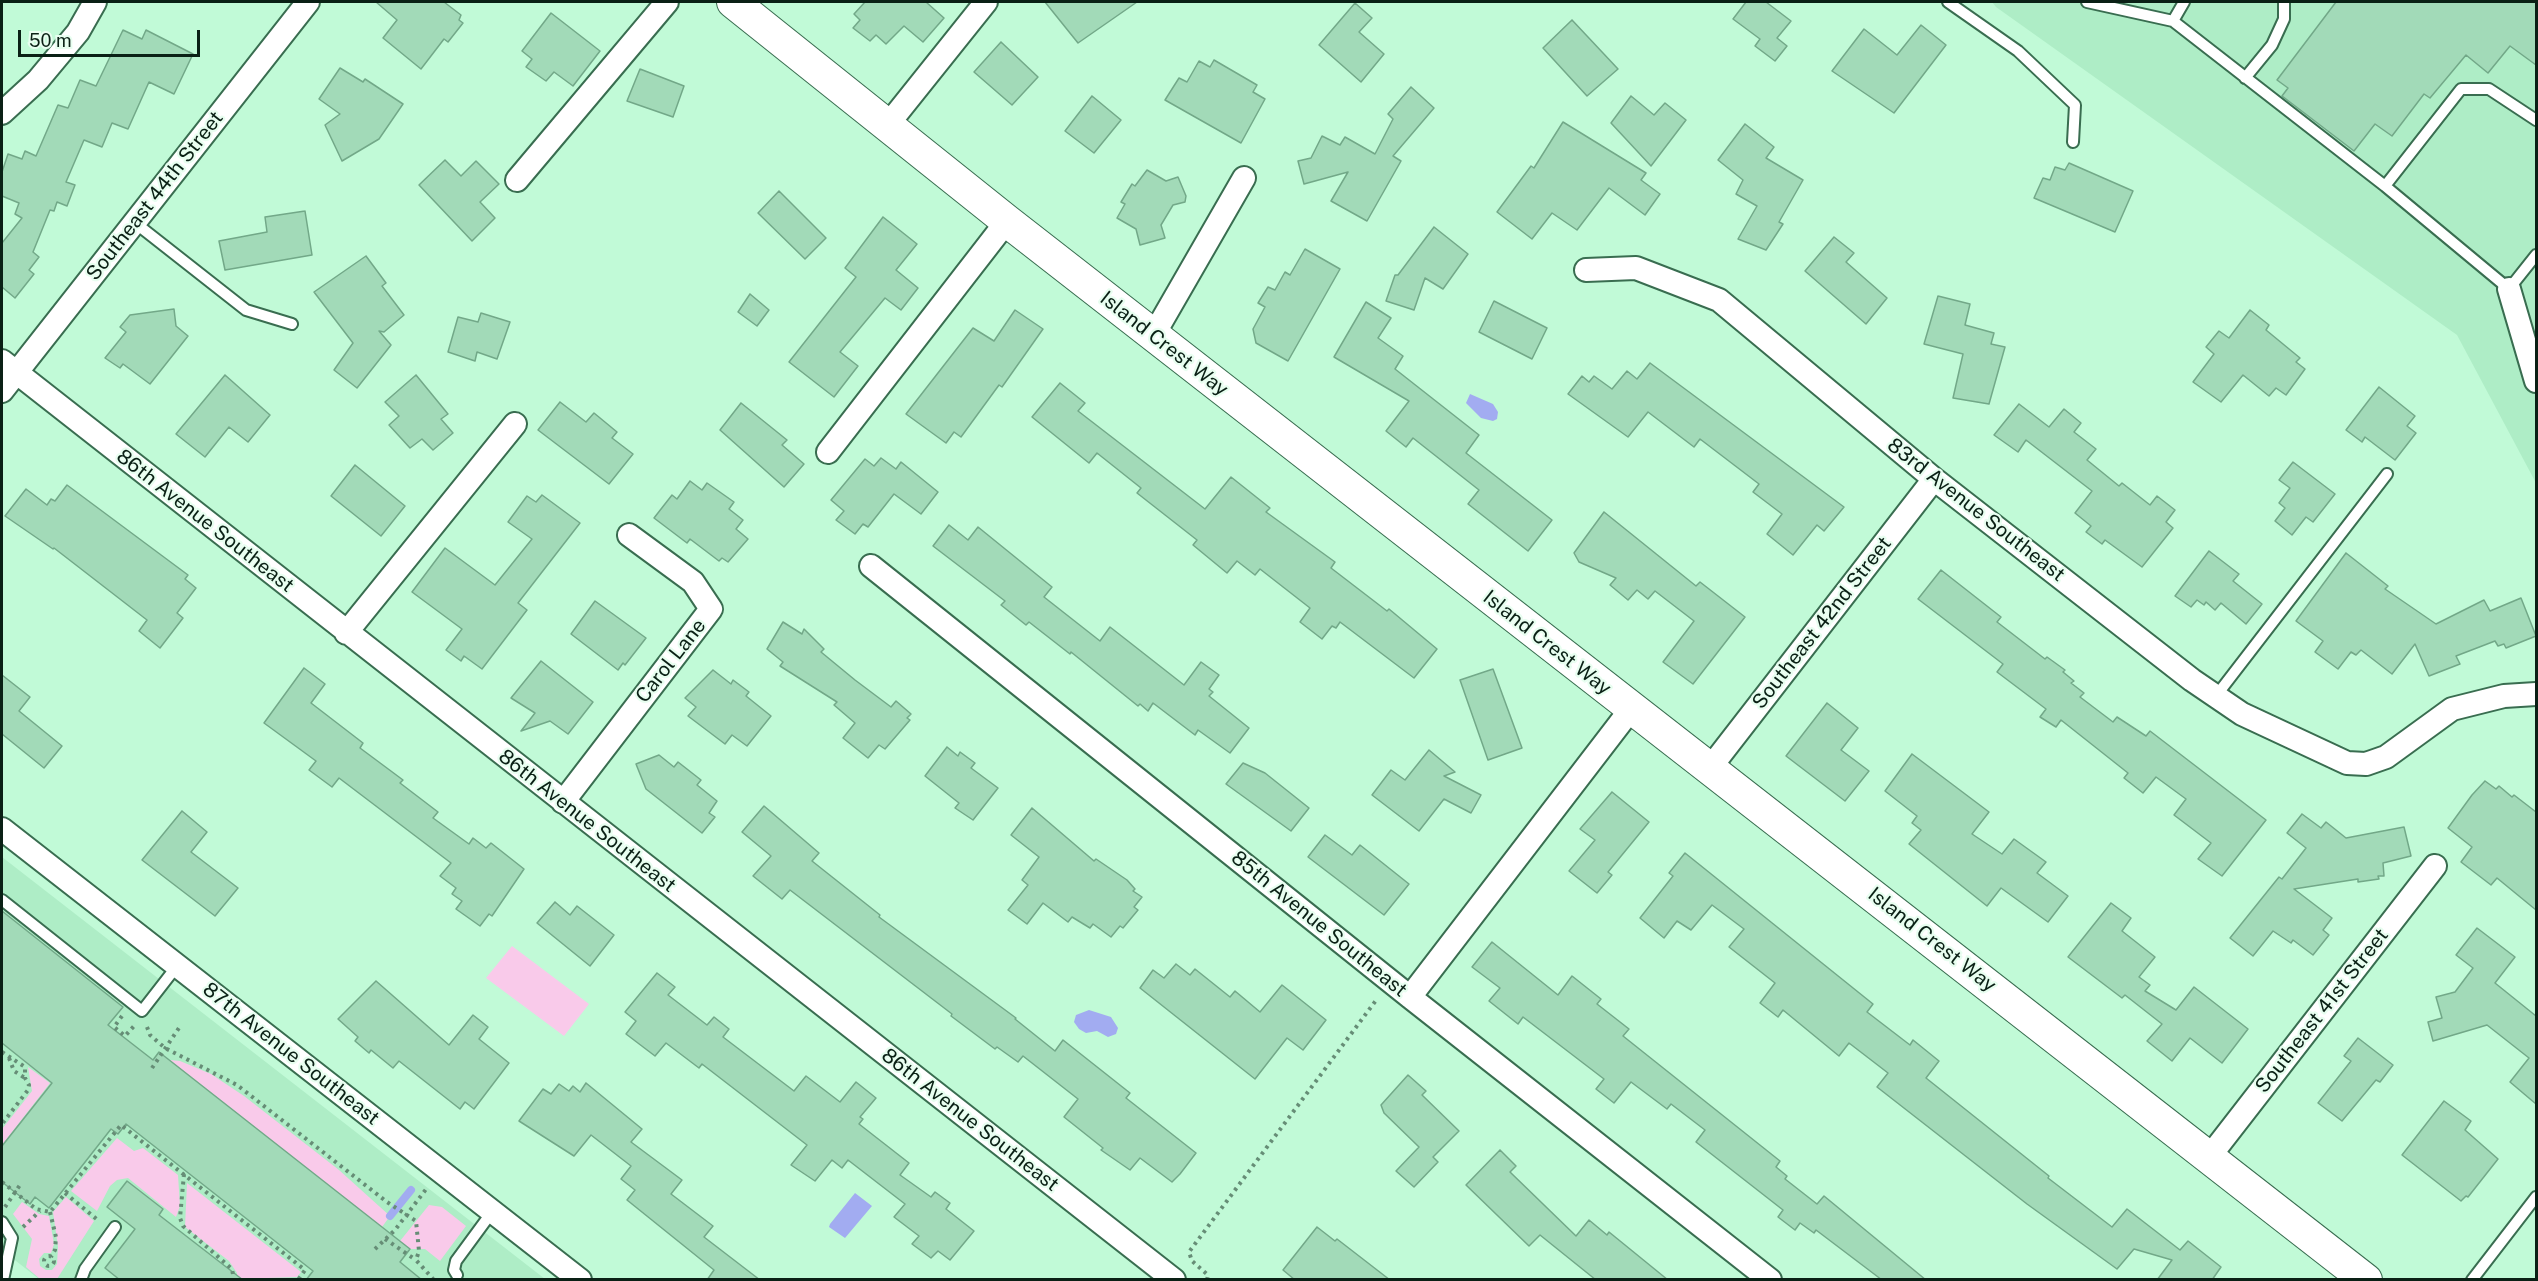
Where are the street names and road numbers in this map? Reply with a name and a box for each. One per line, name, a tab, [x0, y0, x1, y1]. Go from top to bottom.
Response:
street label: Southeast 44th Street	[82, 107, 228, 285]
street label: Island Crest Way	[1095, 287, 1233, 401]
street label: 83rd Avenue Southeast	[1882, 433, 2070, 587]
street label: 86th Avenue Southeast	[112, 444, 298, 598]
street label: Southeast 42nd Street	[1747, 532, 1897, 714]
street label: Island Crest Way	[1478, 586, 1616, 700]
street label: Carol Lane	[631, 614, 711, 708]
street label: 86th Avenue Southeast	[494, 744, 680, 898]
street label: 85th Avenue Southeast	[1226, 846, 1412, 1002]
street label: Island Crest Way	[1863, 883, 2001, 997]
street label: Southeast 41st Street	[2250, 924, 2394, 1098]
street label: 87th Avenue Southeast	[198, 978, 384, 1130]
street label: 86th Avenue Southeast	[877, 1043, 1063, 1197]

